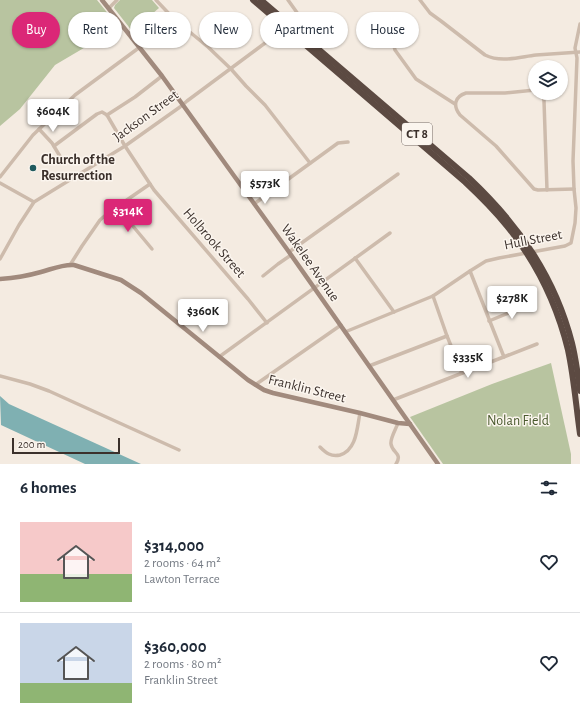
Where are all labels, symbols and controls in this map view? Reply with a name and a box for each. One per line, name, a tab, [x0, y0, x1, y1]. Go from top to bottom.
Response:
chip: Buy	[12, 12, 60, 48]
chip: Rent	[68, 12, 122, 48]
chip: Filters	[130, 12, 191, 48]
chip: New	[199, 12, 252, 48]
chip: Apartment	[260, 12, 348, 48]
chip: House	[356, 12, 419, 48]
map controls	[528, 60, 568, 100]
button: layers	[528, 60, 568, 100]
street label: Jackson Street	[111, 87, 182, 144]
pin: $604K	[25, 99, 81, 133]
text: $604K	[36, 105, 70, 118]
road number: CT 8	[402, 123, 432, 145]
place label: Church of the Resurrection	[41, 153, 115, 183]
marker: Church of the Resurrection	[28, 163, 38, 173]
pin: $573K	[237, 171, 293, 205]
text: $573K	[250, 177, 280, 190]
pin: $314K	[100, 199, 156, 233]
text: $314K	[113, 205, 143, 218]
street label: Holbrook Street	[180, 206, 248, 281]
street label: Wakelee Avenue	[278, 222, 342, 304]
street label: Hull Street	[503, 227, 564, 252]
pin: $278K	[484, 286, 540, 320]
text: $278K	[496, 292, 528, 305]
pin: $360K	[175, 299, 231, 333]
text: $360K	[187, 305, 219, 318]
pin: $335K	[440, 345, 496, 379]
text: $335K	[453, 351, 483, 364]
street label: Franklin Street	[267, 373, 348, 406]
park label: Nolan Field	[487, 414, 549, 428]
scale bar	[12, 436, 120, 455]
text: 200 m	[18, 439, 45, 450]
icon: filters	[538, 477, 560, 499]
text: 6 homes	[20, 479, 76, 496]
text: $314,000	[144, 537, 204, 554]
icon: home	[52, 538, 100, 586]
icon: heart	[538, 551, 560, 573]
text: 2 rooms · 64 m²	[144, 557, 221, 570]
text: Lawton Terrace	[144, 573, 220, 586]
text: $360,000	[144, 638, 207, 655]
icon: home	[52, 639, 100, 687]
icon: heart	[538, 652, 560, 674]
text: 2 rooms · 80 m²	[144, 658, 221, 671]
text: Franklin Street	[144, 674, 218, 687]

